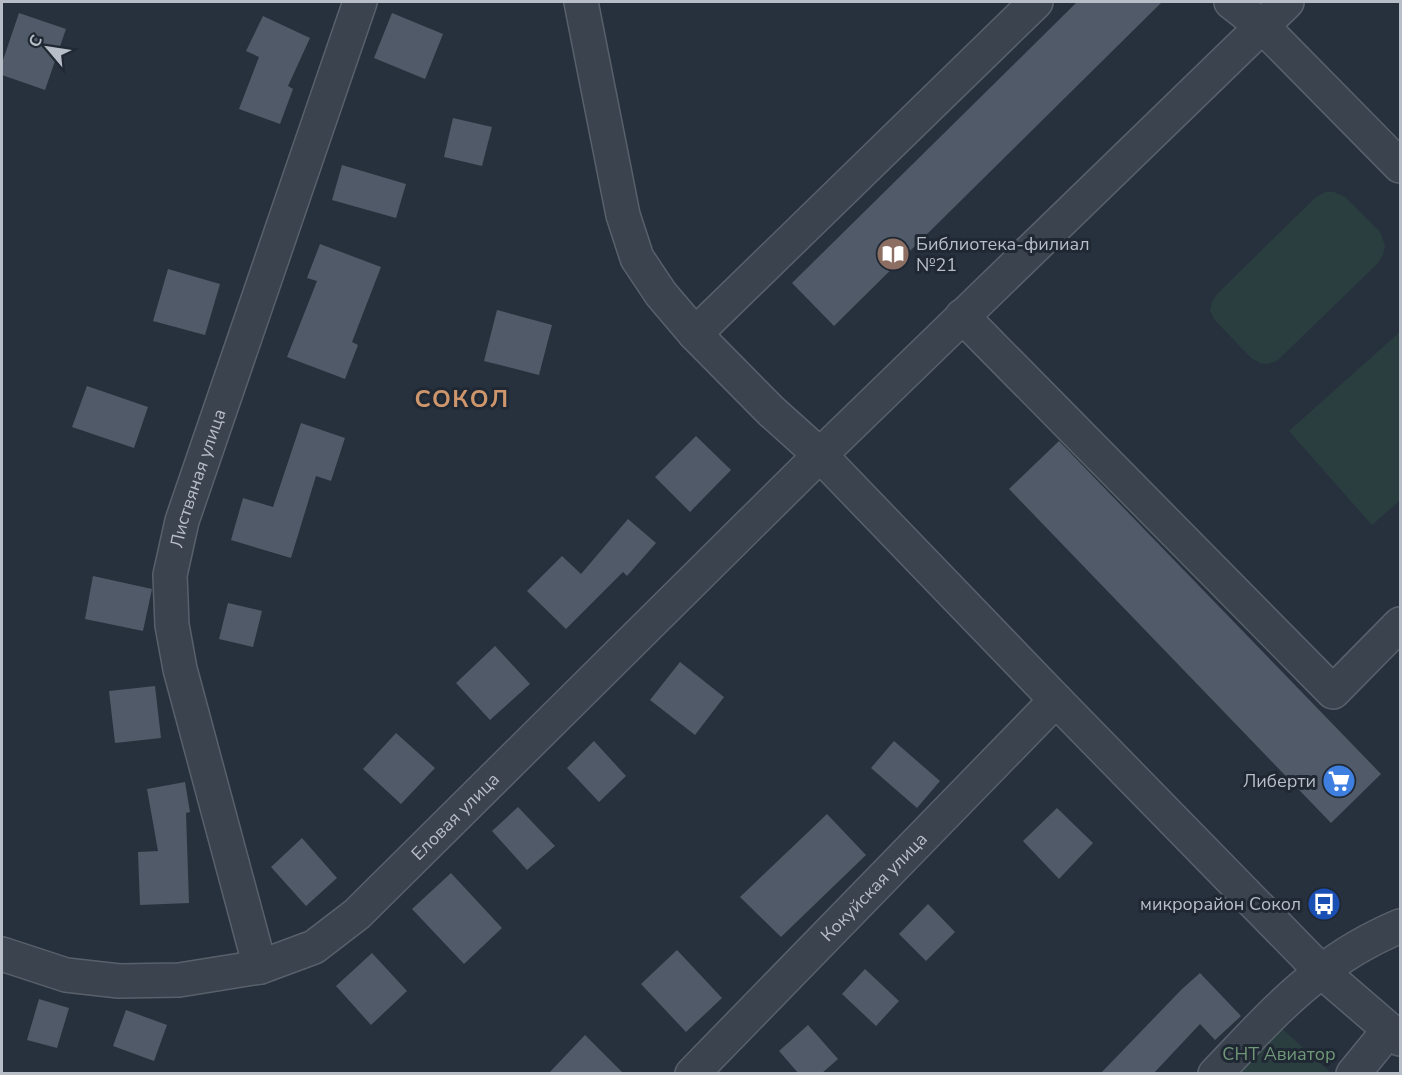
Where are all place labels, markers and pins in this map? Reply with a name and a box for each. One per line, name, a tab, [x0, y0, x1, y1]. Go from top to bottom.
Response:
place label: Библиотека-филиал №21	[916, 232, 1090, 277]
library icon: Библиотека-филиал №21	[875, 236, 911, 272]
supermarket icon: Либерти	[1321, 763, 1357, 799]
place label: Либерти	[1243, 769, 1316, 793]
bus stop icon: микрорайон Сокол	[1306, 886, 1342, 922]
place label: микрорайон Сокол	[1140, 892, 1301, 916]

